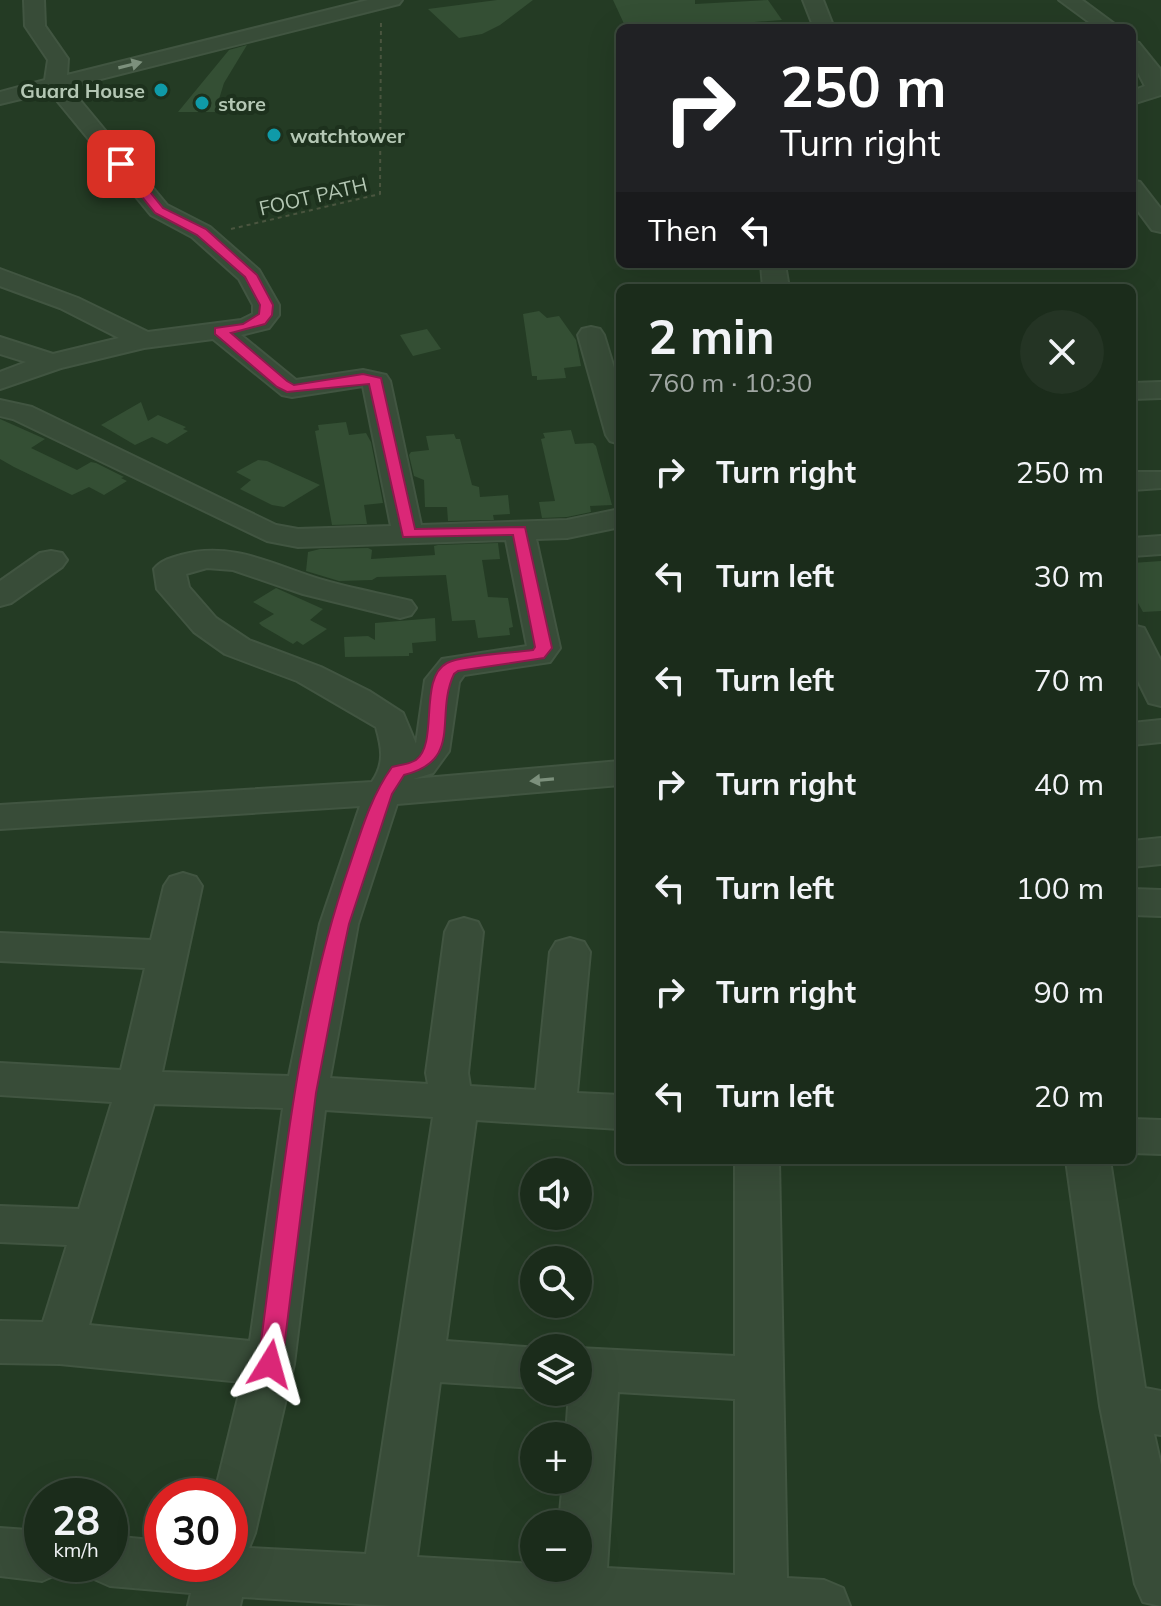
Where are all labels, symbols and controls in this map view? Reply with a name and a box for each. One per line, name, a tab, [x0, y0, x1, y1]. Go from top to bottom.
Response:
text: 250 m	[780, 51, 947, 121]
icon: right	[648, 56, 752, 160]
one-way arrow	[117, 59, 142, 71]
place label: Guard House	[20, 78, 145, 103]
marker: Guard House	[152, 81, 170, 99]
place label: store	[218, 91, 266, 116]
marker: store	[193, 94, 211, 112]
text: Turn right	[780, 120, 941, 165]
place label: watchtower	[290, 123, 405, 148]
marker: watchtower	[265, 126, 283, 144]
pin	[87, 130, 155, 198]
icon: arrive	[99, 142, 143, 186]
street label: FOOT PATH	[256, 171, 370, 221]
icon: left	[734, 208, 778, 252]
text: Then	[648, 211, 718, 249]
text: 2 min	[648, 306, 775, 366]
button: close	[1020, 310, 1104, 394]
text: 760 m · 10:30	[648, 366, 812, 399]
icon: right	[648, 450, 692, 494]
text: Turn right	[716, 453, 856, 491]
text: 250 m	[1016, 453, 1104, 491]
icon: left	[648, 554, 692, 598]
text: Turn left	[716, 557, 834, 595]
text: 30 m	[1034, 557, 1104, 595]
icon: left	[648, 658, 692, 702]
text: Turn left	[716, 661, 834, 699]
text: 70 m	[1034, 661, 1104, 699]
icon: right	[648, 762, 692, 806]
text: Turn right	[716, 765, 856, 803]
text: 40 m	[1034, 765, 1104, 803]
one-way arrow	[529, 773, 554, 786]
icon: left	[648, 866, 692, 910]
text: Turn left	[716, 869, 834, 907]
text: 100 m	[1016, 869, 1104, 907]
icon: right	[648, 970, 692, 1014]
text: Turn right	[716, 973, 856, 1011]
text: 90 m	[1034, 973, 1104, 1011]
icon: left	[648, 1074, 692, 1118]
text: Turn left	[716, 1077, 834, 1115]
text: 20 m	[1034, 1077, 1104, 1115]
map controls	[520, 1158, 592, 1582]
button: sound	[520, 1158, 592, 1230]
button: search	[520, 1246, 592, 1318]
position arrow	[228, 1322, 312, 1406]
button: layers	[520, 1334, 592, 1406]
button: +	[520, 1422, 592, 1494]
speed limit sign: 30	[144, 1478, 248, 1582]
text: 28	[52, 1495, 100, 1545]
button: −	[520, 1510, 592, 1582]
text: km/h	[53, 1537, 99, 1562]

